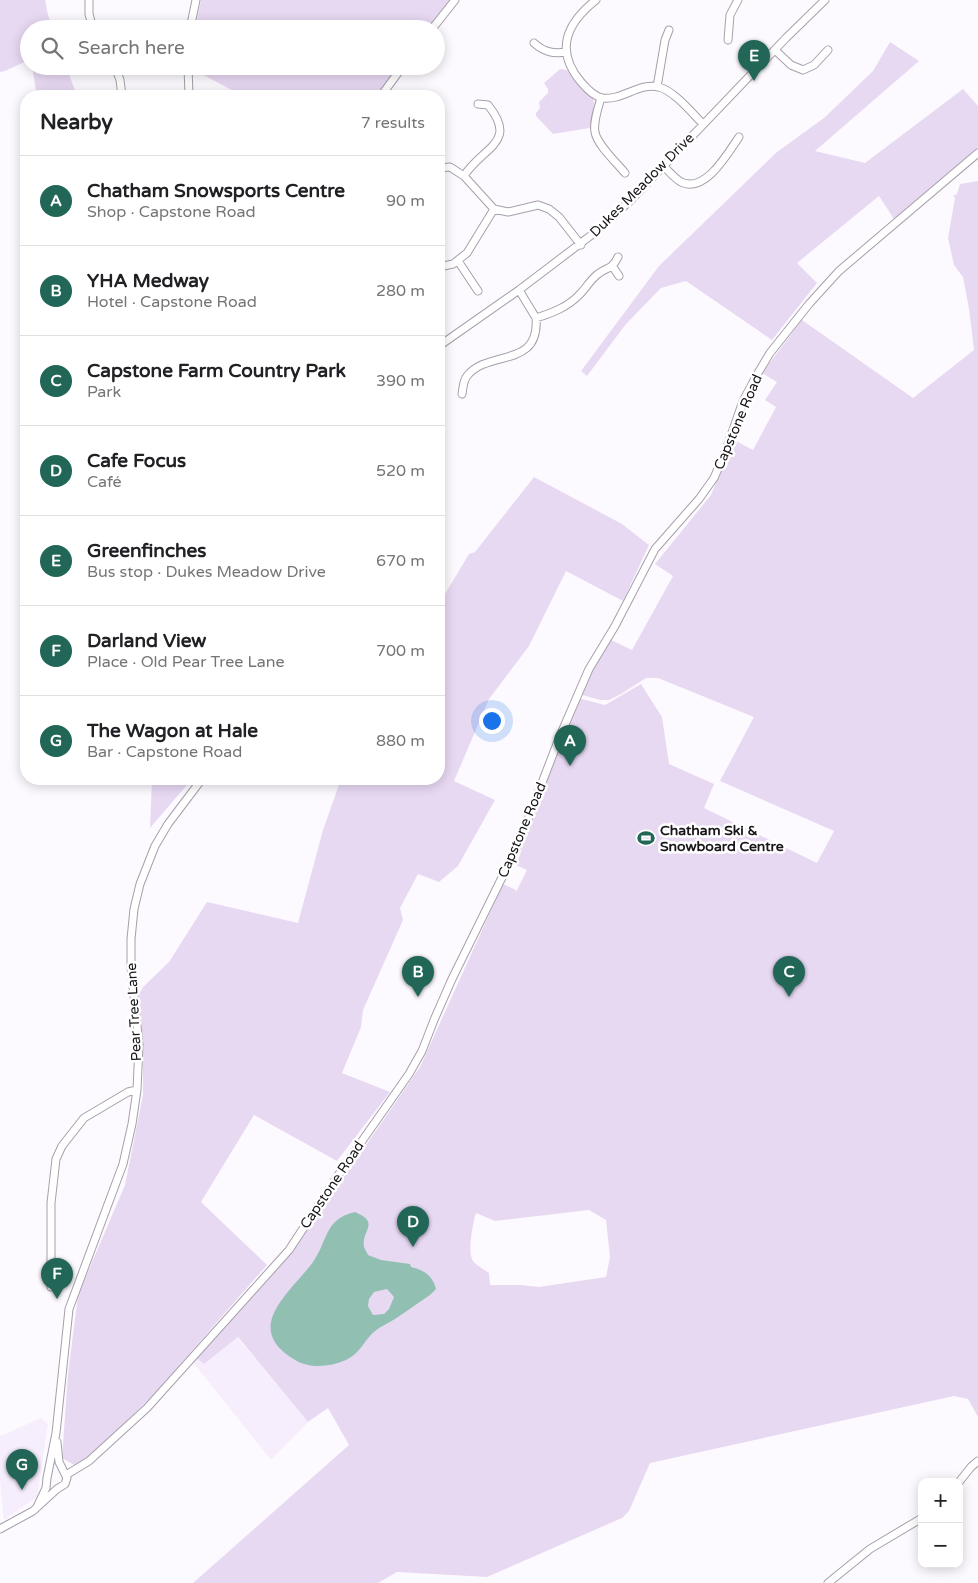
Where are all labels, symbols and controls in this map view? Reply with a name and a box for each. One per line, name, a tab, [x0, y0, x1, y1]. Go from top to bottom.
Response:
search box	[20, 20, 445, 75]
icon: search	[38, 34, 66, 62]
text: Search here	[78, 37, 185, 59]
pin: E	[738, 40, 770, 81]
text: Nearby	[40, 110, 113, 135]
text: 7 results	[361, 113, 425, 133]
street label: Dukes Meadow Drive	[586, 129, 698, 241]
text: Chatham Snowsports Centre	[87, 180, 345, 202]
text: A	[50, 191, 62, 211]
text: 90 m	[386, 191, 425, 211]
text: Shop · Capstone Road	[87, 202, 256, 222]
text: YHA Medway	[87, 270, 209, 292]
text: B	[50, 281, 62, 301]
text: 280 m	[376, 281, 425, 301]
text: Hotel · Capstone Road	[87, 292, 257, 312]
text: Capstone Farm Country Park	[87, 360, 346, 382]
text: C	[50, 371, 62, 391]
text: 390 m	[376, 371, 425, 391]
street label: Capstone Road	[710, 372, 766, 472]
text: Park	[87, 382, 121, 402]
text: Cafe Focus	[87, 450, 186, 472]
text: D	[50, 461, 62, 481]
text: 520 m	[376, 461, 425, 481]
text: Café	[87, 472, 122, 492]
text: Greenfinches	[87, 540, 206, 562]
text: E	[51, 551, 61, 571]
text: 670 m	[376, 551, 425, 571]
text: Bus stop · Dukes Meadow Drive	[87, 562, 326, 582]
text: Darland View	[87, 630, 206, 652]
text: F	[51, 641, 61, 661]
text: 700 m	[376, 641, 425, 661]
text: Place · Old Pear Tree Lane	[87, 652, 285, 672]
your location	[479, 708, 505, 734]
text: The Wagon at Hale	[87, 720, 258, 742]
pin: A	[554, 725, 586, 766]
text: G	[50, 731, 62, 751]
text: 880 m	[376, 731, 425, 751]
text: Bar · Capstone Road	[87, 742, 242, 762]
street label: Capstone Road	[494, 780, 550, 880]
place label: Chatham Ski & Snowboard Centre	[660, 822, 784, 855]
sports icon: Chatham Ski & Snowboard Centre	[636, 828, 656, 848]
pin: B	[402, 956, 434, 997]
pin: C	[773, 956, 805, 997]
street label: Pear Tree Lane	[123, 962, 145, 1062]
street label: Capstone Road	[296, 1138, 368, 1232]
pin: D	[397, 1206, 429, 1247]
pin: F	[41, 1258, 73, 1299]
pin: G	[6, 1449, 38, 1490]
map controls	[918, 1478, 963, 1568]
button: +	[918, 1478, 963, 1523]
button: −	[918, 1523, 963, 1568]

